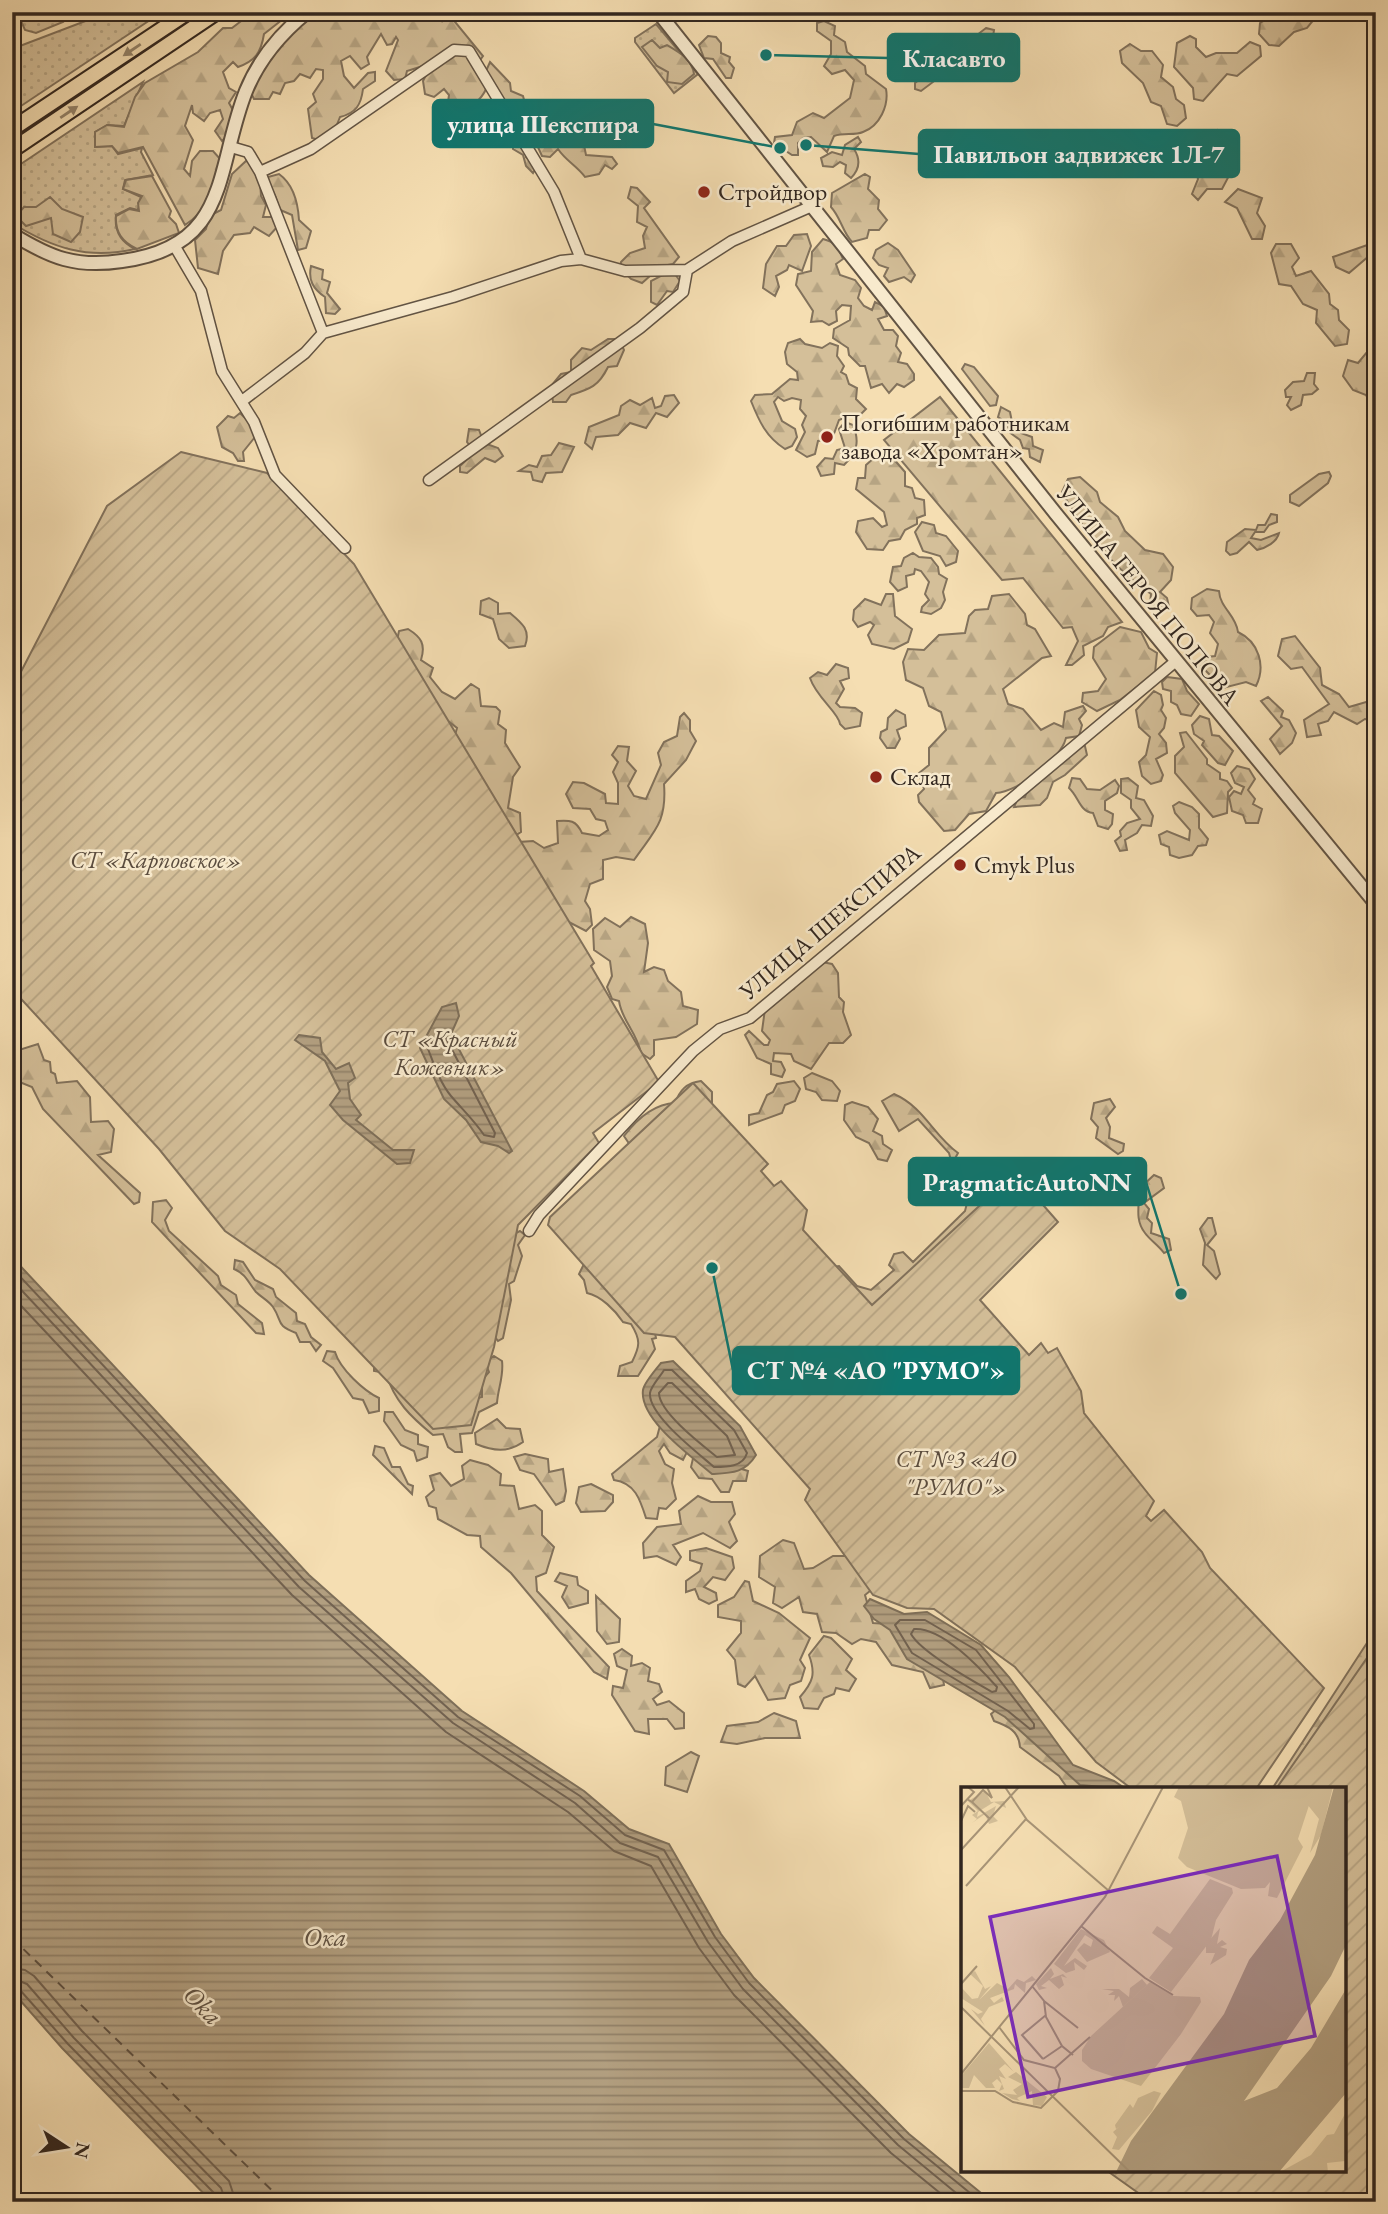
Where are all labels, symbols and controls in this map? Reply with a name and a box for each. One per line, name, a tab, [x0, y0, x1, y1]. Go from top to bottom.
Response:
callout: Класавто	[888, 34, 1019, 81]
text: Класавто	[902, 41, 1006, 75]
one-way arrow	[123, 43, 141, 57]
callout: улица Шекспира	[433, 100, 653, 147]
one-way arrow	[59, 105, 79, 118]
text: улица Шекспира	[447, 107, 640, 141]
callout: Павильон задвижек 1Л-7	[919, 130, 1239, 177]
text: Павильон задвижек 1Л-7	[933, 137, 1225, 171]
place label: Стройдвор	[718, 176, 827, 207]
marker: Стройдвор	[696, 184, 712, 200]
place label: Погибшим работникам завода «Хромтан»	[841, 407, 1069, 466]
marker: Погибшим работникам завода «Хромтан»	[819, 429, 835, 445]
street label: УЛИЦА ГЕРОЯ ПОПОВА	[1049, 477, 1247, 711]
place label: Склад	[890, 761, 951, 792]
marker: Склад	[868, 769, 884, 785]
street label: УЛИЦА ШЕКСПИРА	[732, 837, 927, 1007]
park label: СТ «Карповское»	[70, 844, 242, 875]
place label: Cmyk Plus	[974, 849, 1075, 880]
marker: Cmyk Plus	[952, 857, 968, 873]
park label: СТ «Красный Кожевник»	[382, 1023, 518, 1082]
callout: PragmaticAutoNN	[909, 1158, 1146, 1205]
text: PragmaticAutoNN	[922, 1165, 1132, 1199]
callout: СТ №4 «АО "РУМО"»	[733, 1347, 1019, 1394]
text: СТ №4 «АО "РУМО"»	[747, 1353, 1005, 1387]
park label: СТ №3 «АО "РУМО"»	[896, 1443, 1017, 1502]
inset map	[961, 1787, 1346, 2172]
water label: Ока	[303, 1920, 347, 1954]
water label: Oka	[176, 1978, 230, 2032]
north arrow	[32, 2112, 102, 2182]
text: N	[68, 2140, 96, 2161]

